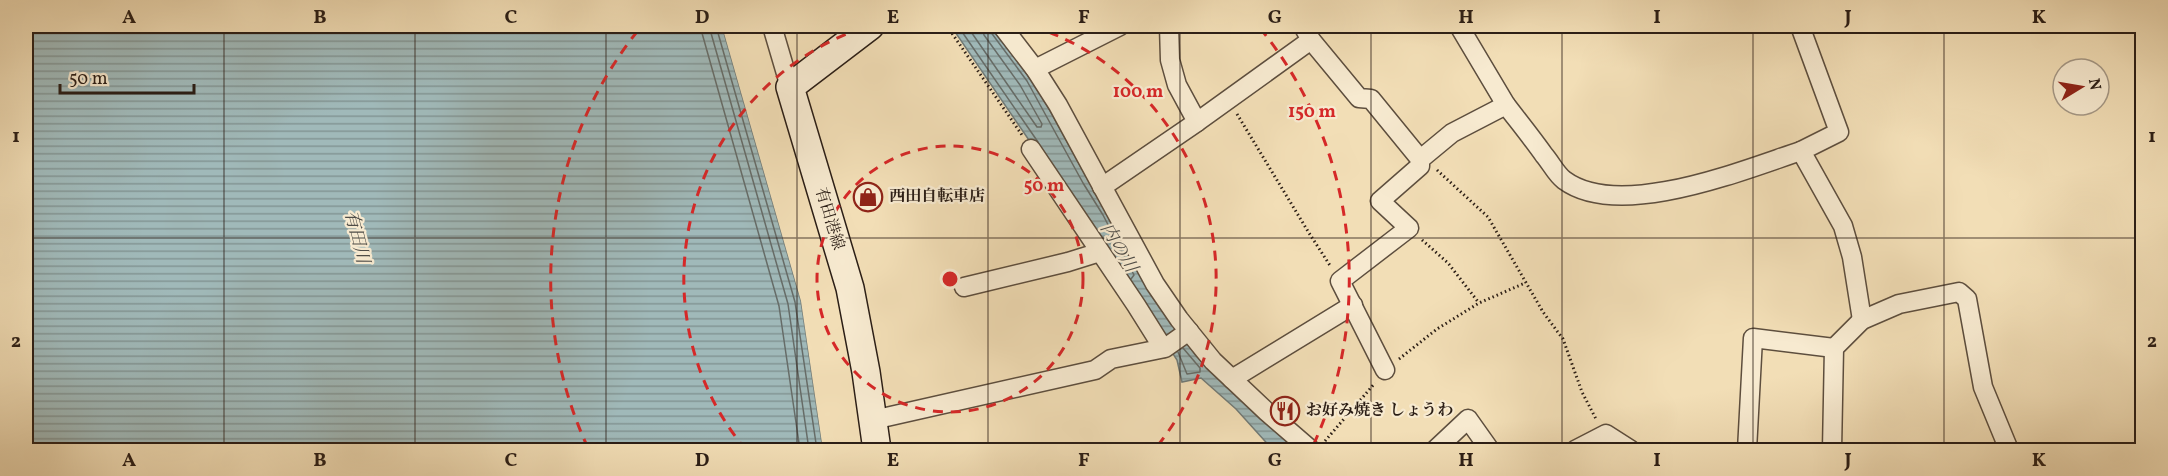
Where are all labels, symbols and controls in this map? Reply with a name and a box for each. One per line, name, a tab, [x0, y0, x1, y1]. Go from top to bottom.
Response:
text: A	[122, 4, 136, 32]
text: B	[313, 4, 327, 32]
text: C	[505, 4, 518, 32]
text: D	[695, 4, 709, 32]
text: E	[887, 4, 899, 32]
text: F	[1078, 4, 1090, 32]
text: G	[1268, 4, 1282, 32]
text: H	[1458, 4, 1474, 32]
text: I	[1653, 4, 1661, 32]
text: J	[1843, 4, 1852, 32]
text: K	[2032, 4, 2047, 32]
scale bar	[60, 57, 194, 95]
north arrow	[2051, 57, 2111, 117]
text: 50 m	[69, 67, 108, 92]
text: N	[2082, 77, 2106, 93]
text: 100 m	[1113, 80, 1163, 105]
text: 150 m	[1288, 100, 1336, 125]
text: 1	[12, 123, 20, 151]
text: 1	[2148, 123, 2156, 151]
text: 50 m	[1024, 174, 1064, 199]
shop icon: 西田自転車店	[852, 181, 884, 213]
street label: 有田港線	[809, 185, 849, 253]
place label: 西田自転車店	[889, 186, 985, 208]
water label: 有田川	[337, 208, 375, 268]
water label: 内の川	[1093, 218, 1144, 279]
centre of rings	[940, 269, 960, 289]
text: 2	[11, 328, 21, 356]
text: 2	[2147, 328, 2157, 356]
restaurant icon: お好み焼き しょうわ	[1269, 395, 1301, 427]
place label: お好み焼き しょうわ	[1306, 400, 1453, 422]
text: A	[122, 447, 136, 475]
text: B	[313, 447, 327, 475]
text: C	[505, 447, 518, 475]
text: D	[695, 447, 709, 475]
text: E	[887, 447, 899, 475]
text: F	[1078, 447, 1090, 475]
text: G	[1268, 447, 1282, 475]
text: H	[1458, 447, 1474, 475]
text: I	[1653, 447, 1661, 475]
text: J	[1843, 447, 1852, 475]
text: K	[2032, 447, 2047, 475]

